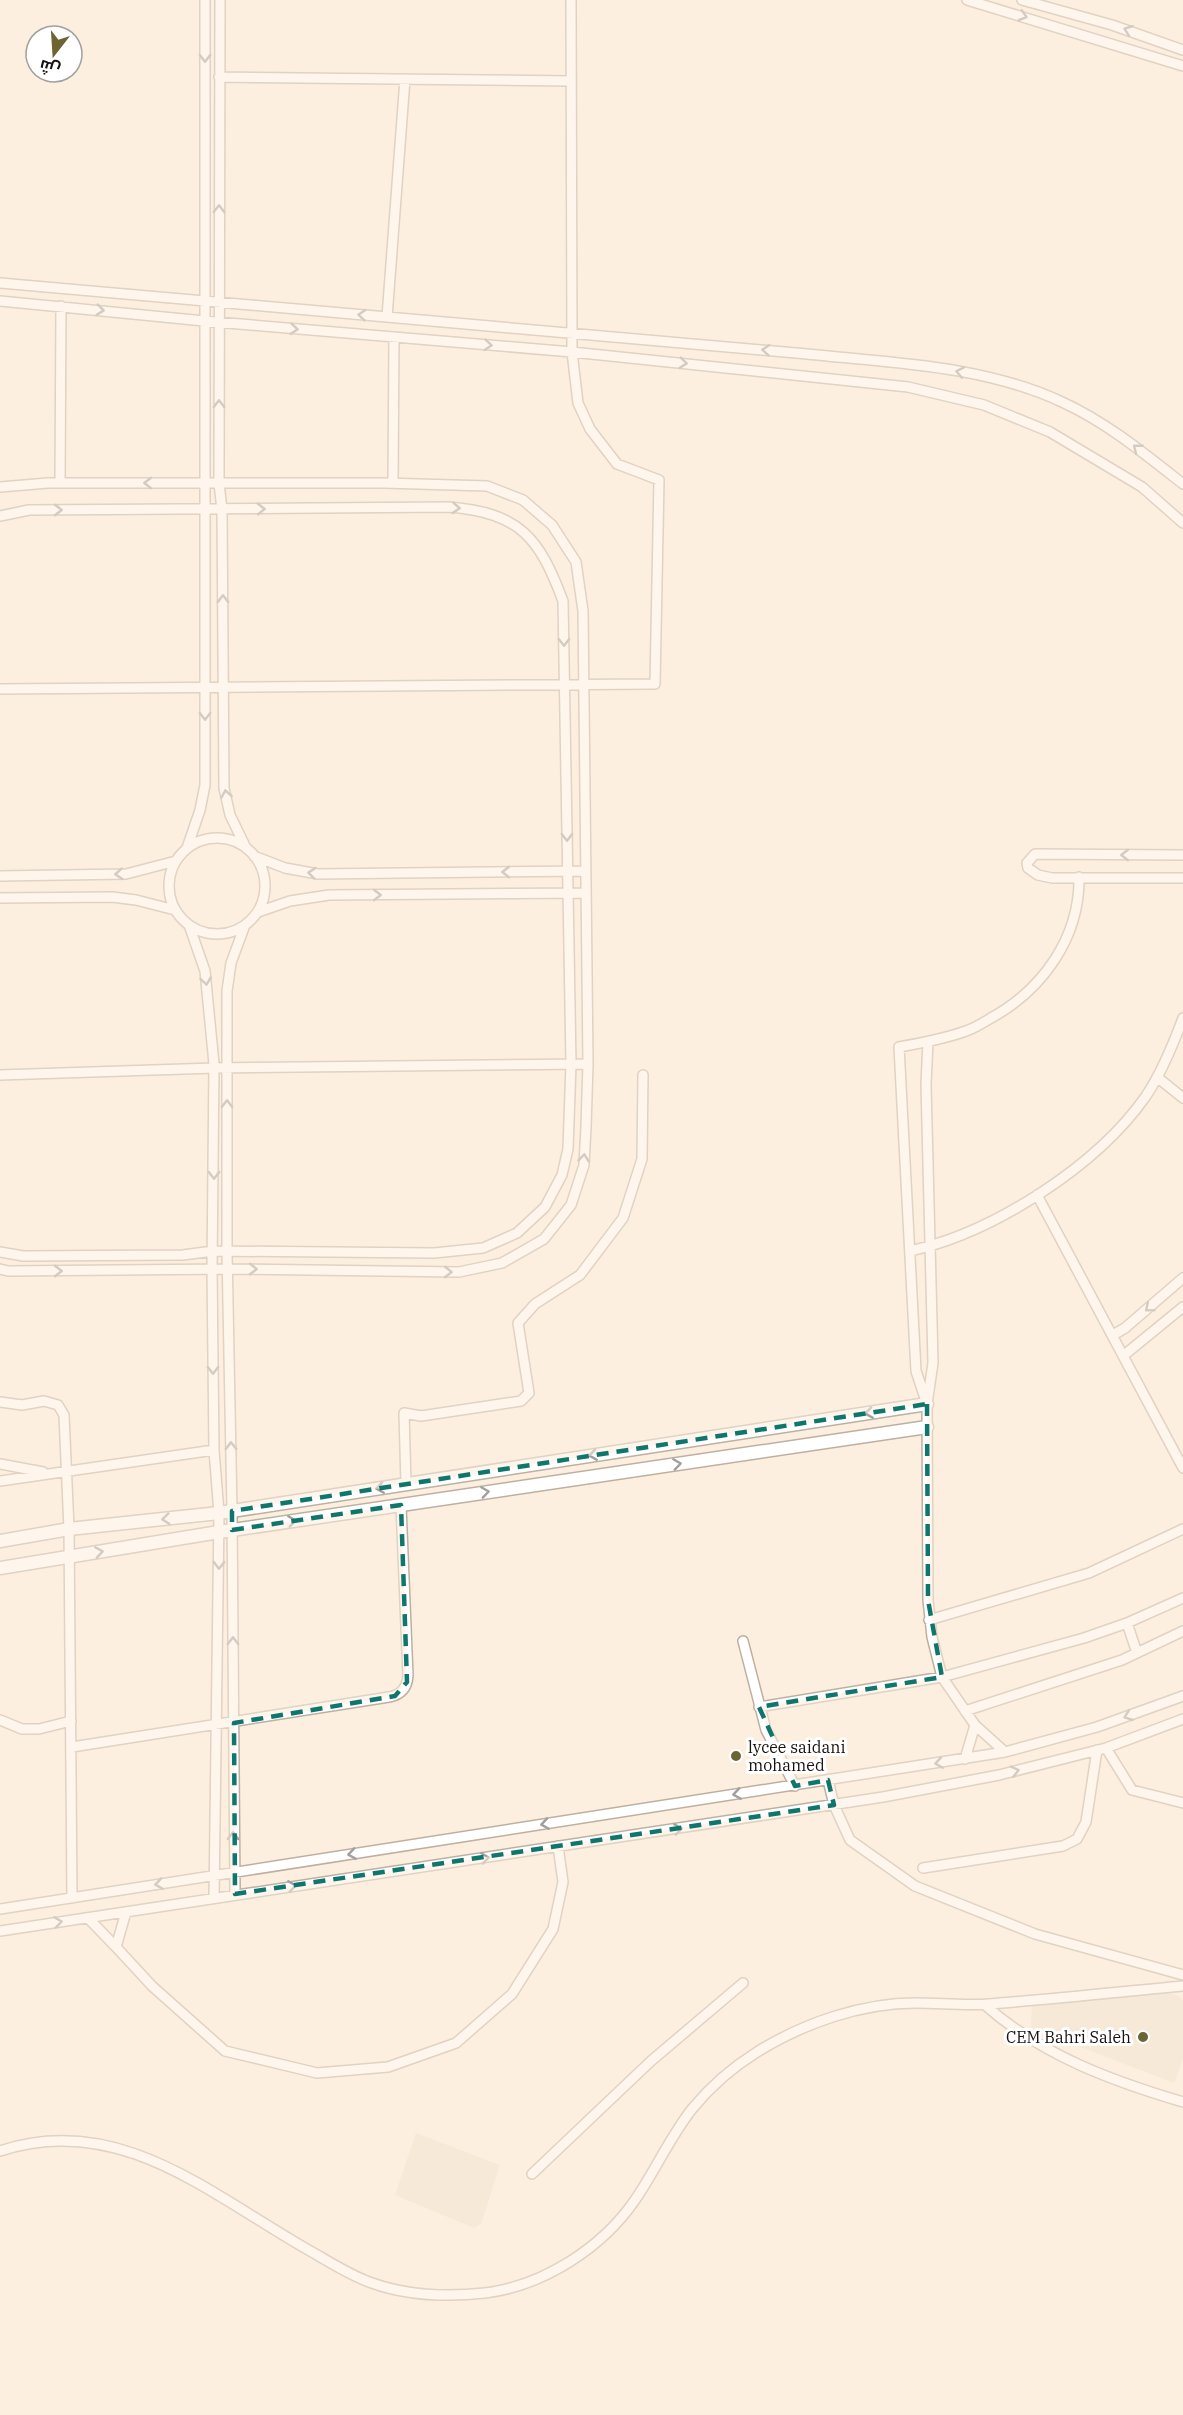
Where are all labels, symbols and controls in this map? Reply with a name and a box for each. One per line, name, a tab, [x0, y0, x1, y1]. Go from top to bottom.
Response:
one-way arrow	[1018, 9, 1028, 22]
north arrow	[24, 24, 84, 84]
one-way arrow	[1123, 25, 1134, 38]
one-way arrow	[199, 54, 211, 63]
text: ش	[37, 56, 62, 81]
one-way arrow	[213, 205, 225, 214]
one-way arrow	[95, 303, 105, 316]
one-way arrow	[358, 309, 367, 322]
one-way arrow	[290, 322, 299, 335]
one-way arrow	[484, 338, 493, 351]
one-way arrow	[761, 344, 770, 357]
one-way arrow	[678, 356, 687, 369]
one-way arrow	[955, 366, 965, 379]
one-way arrow	[213, 400, 225, 409]
one-way arrow	[1133, 444, 1144, 455]
one-way arrow	[144, 477, 153, 489]
one-way arrow	[452, 501, 461, 514]
one-way arrow	[257, 503, 266, 515]
one-way arrow	[53, 504, 62, 516]
one-way arrow	[217, 595, 230, 604]
one-way arrow	[558, 638, 570, 647]
one-way arrow	[198, 711, 211, 720]
one-way arrow	[220, 789, 232, 799]
one-way arrow	[561, 833, 573, 842]
one-way arrow	[1120, 849, 1129, 861]
one-way arrow	[502, 866, 511, 878]
one-way arrow	[307, 867, 316, 879]
one-way arrow	[115, 868, 124, 881]
one-way arrow	[372, 889, 381, 901]
one-way arrow	[199, 976, 212, 985]
one-way arrow	[221, 1099, 233, 1108]
one-way arrow	[577, 1154, 589, 1163]
one-way arrow	[208, 1171, 220, 1180]
one-way arrow	[249, 1263, 258, 1275]
one-way arrow	[54, 1265, 63, 1277]
one-way arrow	[444, 1266, 453, 1278]
one-way arrow	[1145, 1301, 1156, 1312]
one-way arrow	[207, 1366, 220, 1375]
one-way arrow	[865, 1406, 875, 1419]
one-way arrow	[225, 1441, 237, 1450]
one-way arrow	[589, 1449, 598, 1461]
one-way arrow	[673, 1458, 682, 1470]
one-way arrow	[375, 1482, 385, 1494]
one-way arrow	[480, 1487, 489, 1499]
one-way arrow	[162, 1512, 171, 1525]
one-way arrow	[286, 1515, 296, 1528]
one-way arrow	[94, 1546, 104, 1559]
one-way arrow	[212, 1561, 225, 1570]
one-way arrow	[227, 1636, 239, 1645]
one-way arrow	[1123, 1708, 1134, 1721]
place label: lycee saidani mohamed	[748, 1737, 845, 1775]
marker: lycee saidani mohamed	[729, 1749, 743, 1763]
one-way arrow	[935, 1756, 945, 1769]
one-way arrow	[1010, 1765, 1020, 1778]
one-way arrow	[733, 1788, 742, 1800]
one-way arrow	[540, 1817, 550, 1830]
one-way arrow	[673, 1823, 682, 1835]
one-way arrow	[227, 1831, 239, 1840]
one-way arrow	[347, 1847, 357, 1859]
one-way arrow	[480, 1852, 490, 1864]
one-way arrow	[155, 1877, 165, 1890]
one-way arrow	[287, 1881, 297, 1893]
one-way arrow	[53, 1917, 62, 1929]
place label: CEM Bahri Saleh	[1006, 2027, 1131, 2047]
marker: CEM Bahri Saleh	[1136, 2030, 1150, 2044]

